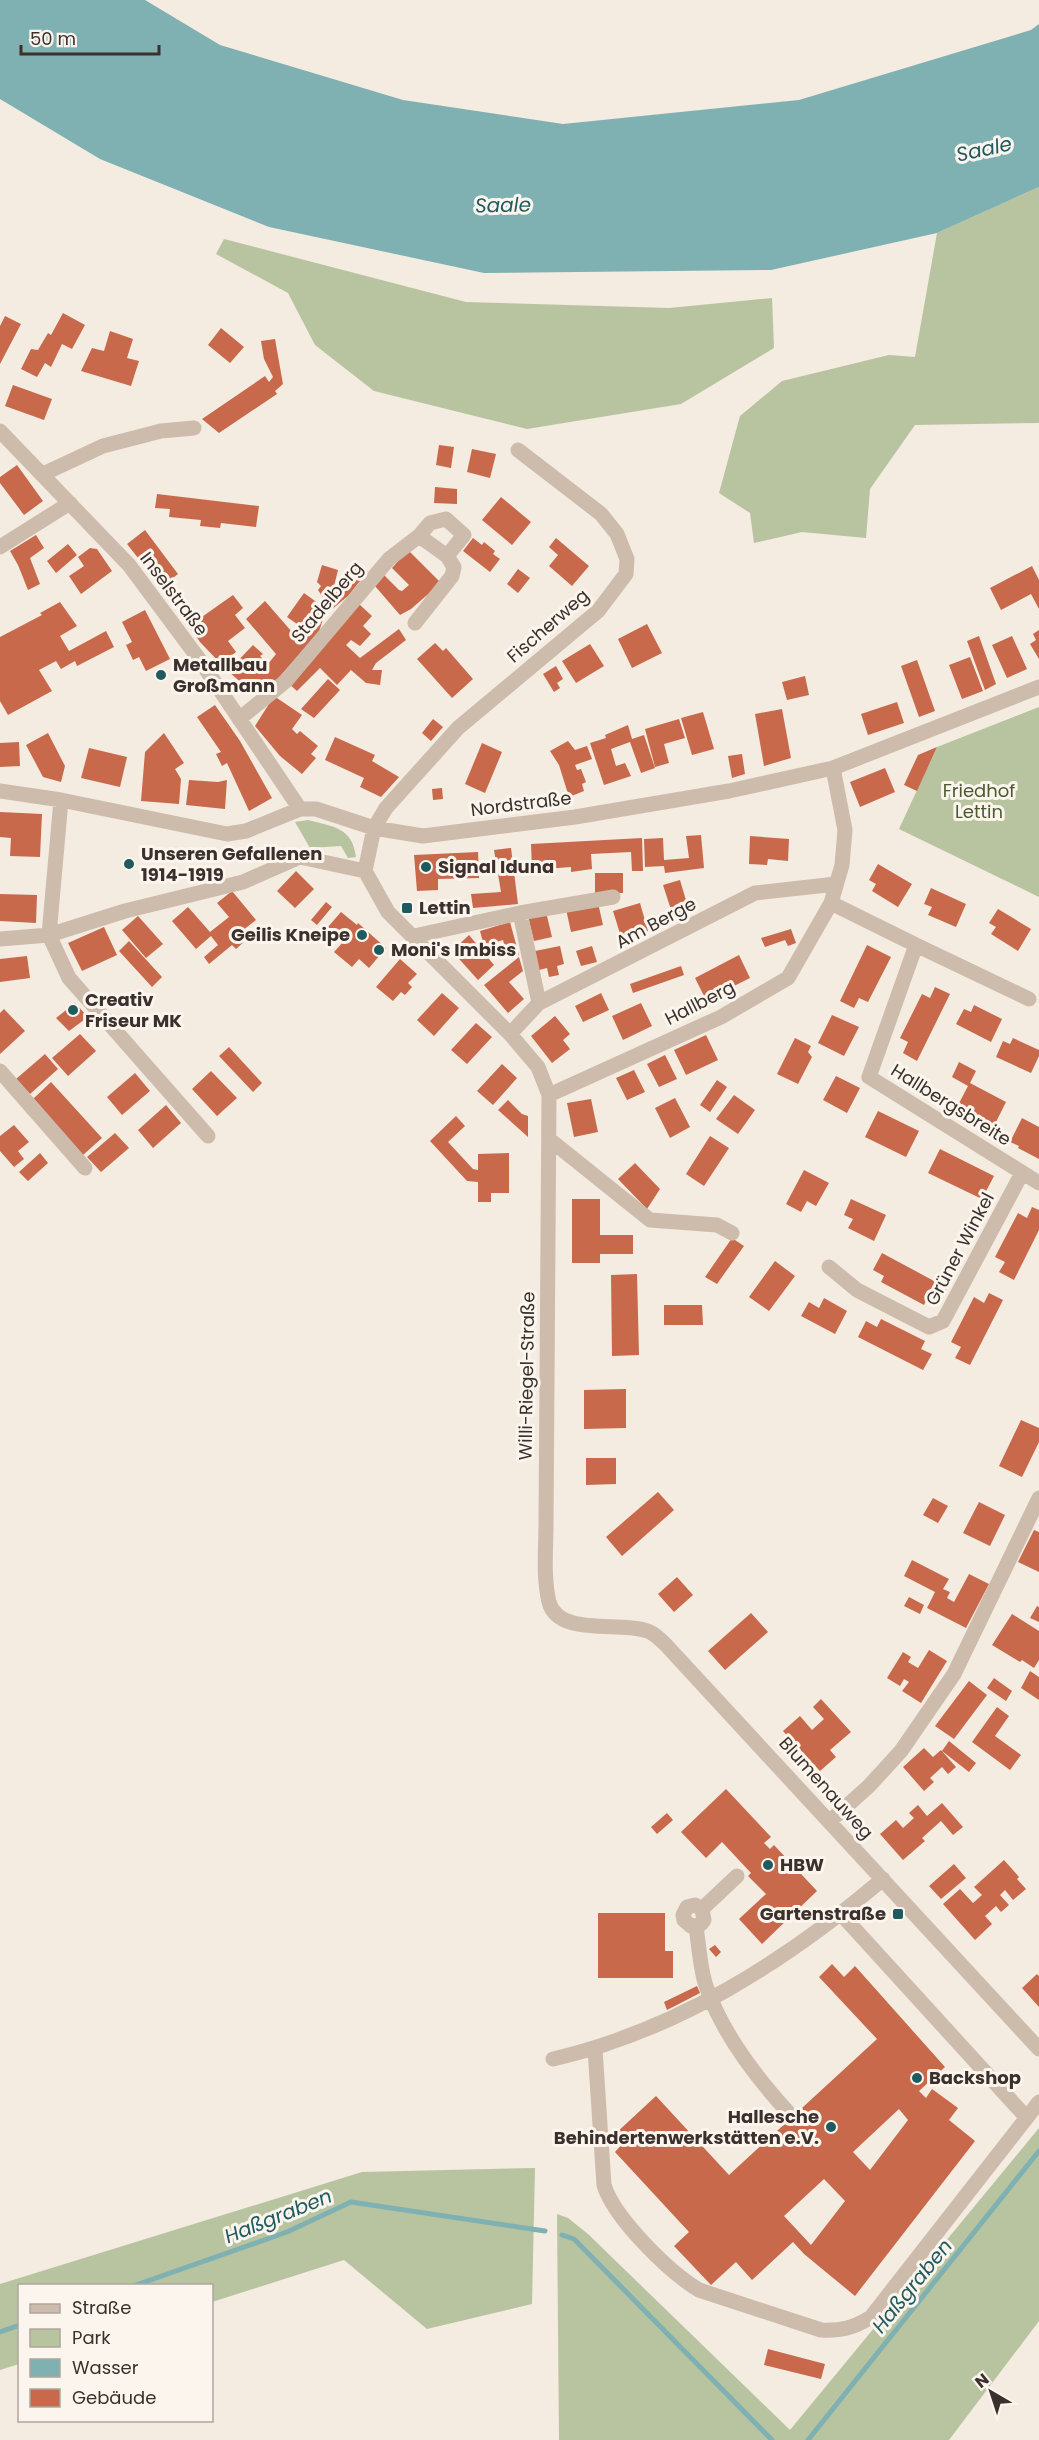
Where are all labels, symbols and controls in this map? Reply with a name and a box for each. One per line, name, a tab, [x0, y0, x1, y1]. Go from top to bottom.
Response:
scale bar	[21, 18, 159, 56]
text: 50 m	[30, 26, 76, 51]
water label: Saale	[954, 129, 1014, 169]
water label: Saale	[475, 191, 531, 219]
street label: Inselstraße	[135, 547, 214, 641]
street label: Stadelberg	[285, 556, 368, 648]
street label: Fischerweg	[501, 583, 594, 668]
place label: Metallbau Großmann	[173, 652, 275, 698]
marker: Metallbau Großmann	[154, 668, 168, 682]
park label: Friedhof Lettin	[943, 778, 1015, 824]
street label: Nordstraße	[469, 785, 573, 822]
place label: Unseren Gefallenen 1914-1919	[141, 841, 322, 887]
place label: Signal Iduna	[438, 854, 554, 879]
marker: Unseren Gefallenen 1914-1919	[122, 857, 136, 871]
marker: Signal Iduna	[419, 860, 433, 874]
street label: Am Berge	[611, 891, 700, 954]
place label: Lettin	[419, 895, 471, 920]
marker: Lettin	[400, 901, 414, 915]
place label: Geilis Kneipe	[231, 922, 350, 947]
marker: Geilis Kneipe	[355, 928, 369, 942]
place label: Moni's Imbiss	[391, 937, 516, 962]
marker: Moni's Imbiss	[372, 943, 386, 957]
street label: Hallberg	[660, 974, 739, 1031]
place label: Creativ Friseur MK	[85, 987, 182, 1033]
marker: Creativ Friseur MK	[66, 1003, 80, 1017]
street label: Hallbergsbreite	[886, 1058, 1016, 1152]
street label: Grüner Winkel	[919, 1188, 1000, 1310]
street label: Willi-Riegel-Straße	[513, 1291, 540, 1461]
street label: Blumenauweg	[774, 1731, 879, 1844]
place label: HBW	[780, 1852, 824, 1877]
marker: HBW	[761, 1858, 775, 1872]
place label: Gartenstraße	[760, 1901, 886, 1926]
marker: Gartenstraße	[891, 1907, 905, 1921]
place label: Backshop	[929, 2065, 1021, 2090]
marker: Backshop	[910, 2071, 924, 2085]
place label: Hallesche Behindertenwerkstätten e.V.	[554, 2104, 819, 2150]
marker: Hallesche Behindertenwerkstätten e.V.	[824, 2120, 838, 2134]
water label: Haßgraben	[220, 2182, 336, 2250]
water label: Haßgraben	[865, 2233, 959, 2339]
legend	[18, 2284, 213, 2422]
text: Straße	[72, 2295, 131, 2320]
text: Park	[72, 2325, 111, 2350]
text: Wasser	[72, 2355, 139, 2380]
north arrow	[961, 2362, 1021, 2422]
text: N	[970, 2368, 994, 2393]
text: Gebäude	[72, 2385, 156, 2410]

